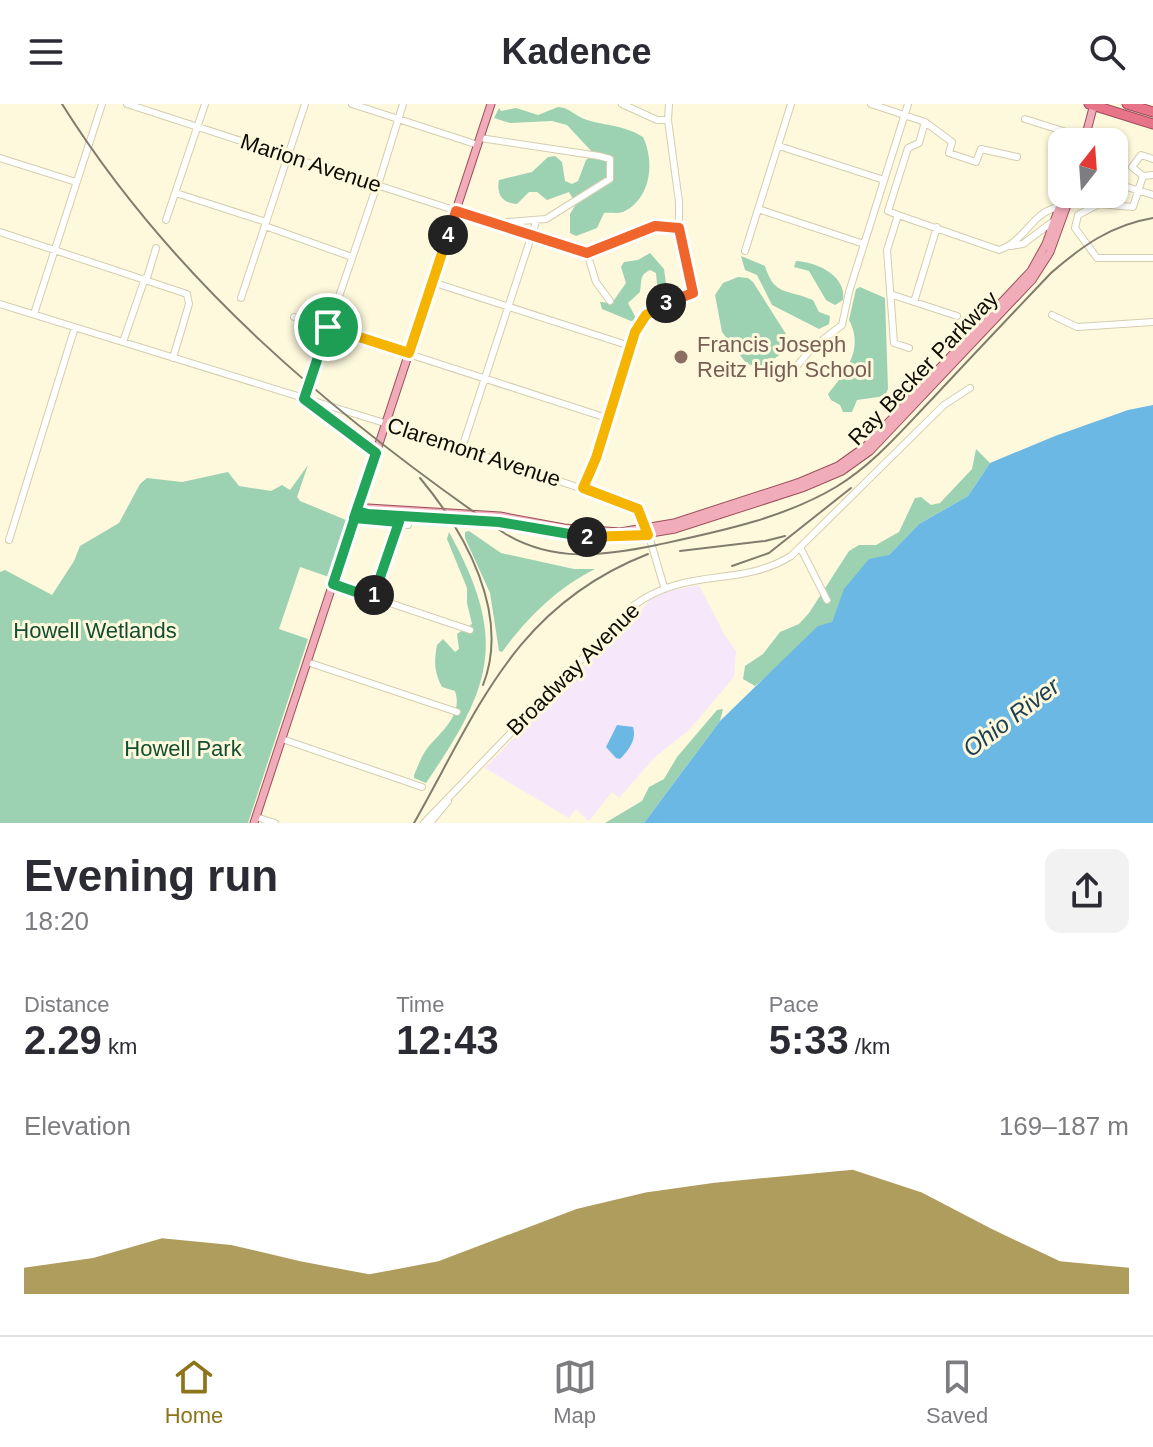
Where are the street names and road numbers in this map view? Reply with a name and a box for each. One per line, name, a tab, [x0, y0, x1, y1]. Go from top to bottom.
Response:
street label: Marion Avenue	[238, 128, 384, 198]
street label: Ray Becker Parkway	[843, 286, 1003, 450]
street label: Claremont Avenue	[384, 412, 564, 492]
street label: Broadway Avenue	[502, 598, 644, 740]

